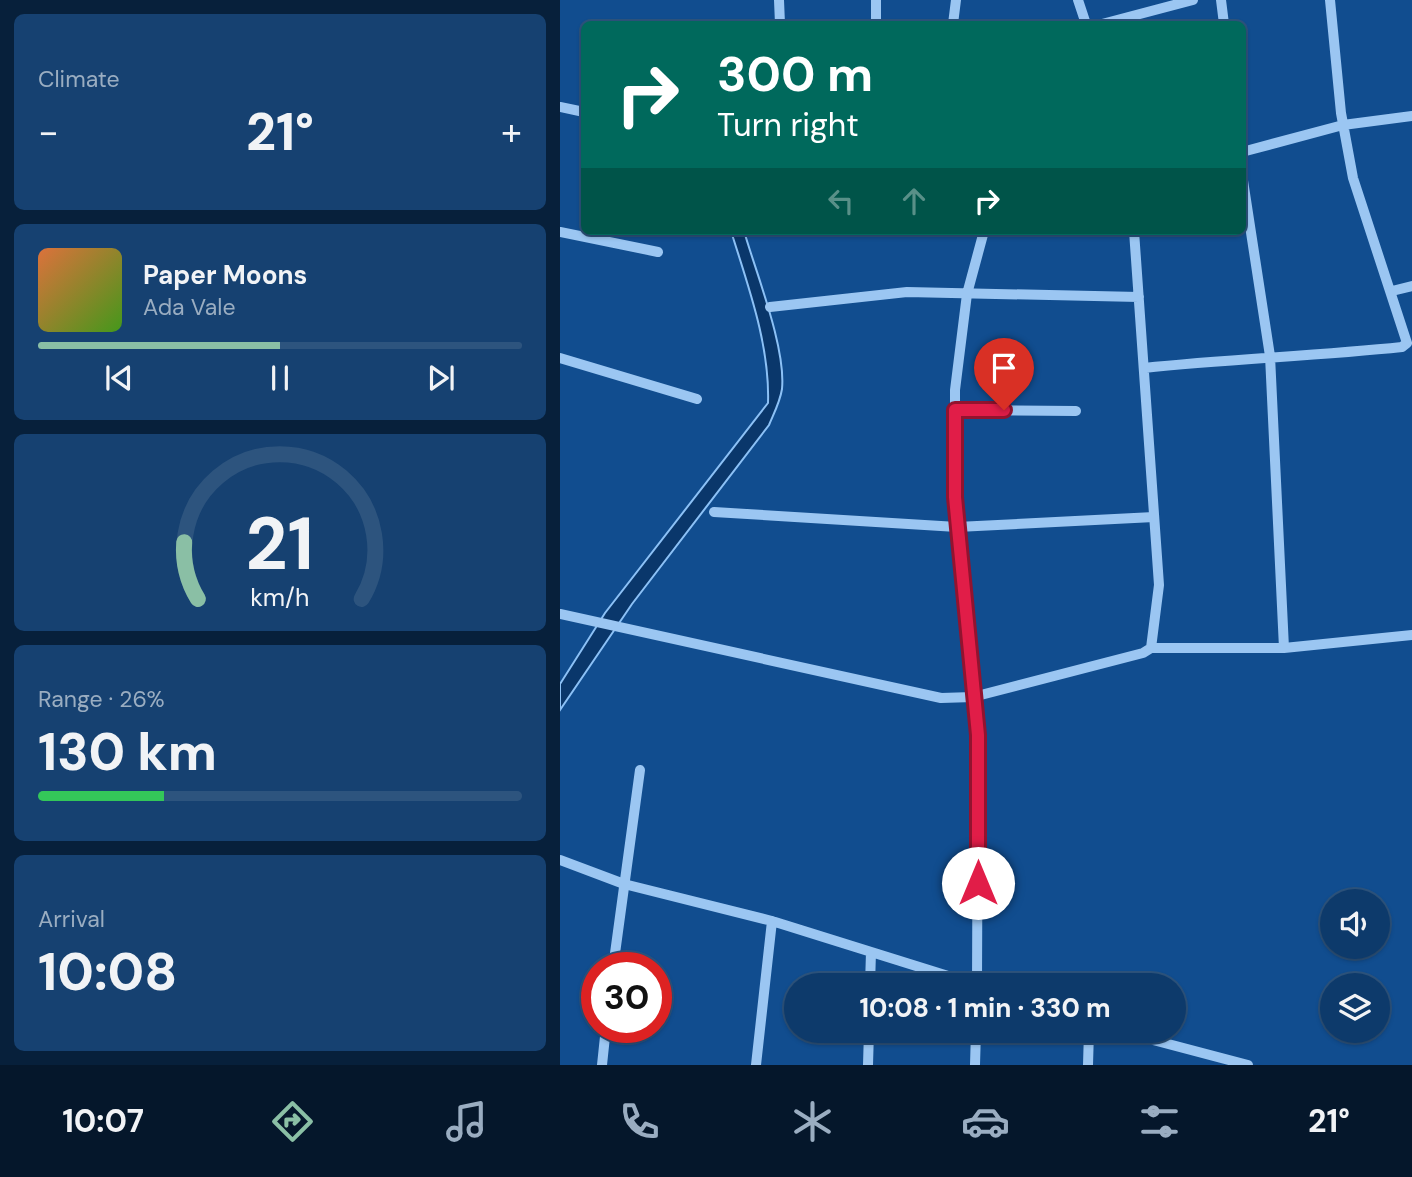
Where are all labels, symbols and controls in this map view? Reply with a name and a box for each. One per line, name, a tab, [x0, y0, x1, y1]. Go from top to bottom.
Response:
text: 300 m	[717, 42, 873, 106]
icon: right	[602, 49, 693, 140]
text: Climate	[38, 64, 120, 94]
text: 21°	[246, 98, 314, 166]
text: Turn right	[717, 104, 859, 146]
text: −	[38, 107, 59, 157]
text: +	[501, 107, 522, 157]
icon: left	[822, 182, 860, 220]
icon: ahead	[895, 182, 933, 220]
icon: right	[968, 182, 1006, 220]
text: Paper Moons	[143, 258, 307, 292]
text: Ada Vale	[143, 292, 236, 322]
pin	[974, 338, 1034, 410]
icon: arrive	[985, 349, 1023, 387]
icon: previous	[100, 359, 138, 397]
icon: pause	[261, 359, 299, 397]
icon: next	[422, 359, 460, 397]
text: 21	[246, 497, 314, 592]
text: km/h	[250, 580, 310, 613]
text: Range · 26%	[38, 684, 165, 714]
text: 130 km	[38, 718, 217, 786]
position arrow	[941, 846, 1015, 920]
map controls	[1320, 889, 1390, 1043]
button: sound	[1320, 889, 1390, 959]
text: Arrival	[38, 904, 105, 934]
text: 10:08	[38, 938, 177, 1006]
speed limit sign: 30	[581, 952, 672, 1043]
button: layers	[1320, 973, 1390, 1043]
text: 10:08 · 1 min · 330 m	[859, 991, 1111, 1025]
icon: directions	[268, 1097, 317, 1146]
icon: music	[442, 1097, 491, 1146]
icon: phone	[615, 1097, 664, 1146]
icon: climate	[788, 1097, 837, 1146]
icon: car	[961, 1097, 1010, 1146]
icon: filters	[1135, 1097, 1184, 1146]
text: 10:07	[62, 1100, 144, 1142]
text: 21°	[1308, 1100, 1350, 1142]

